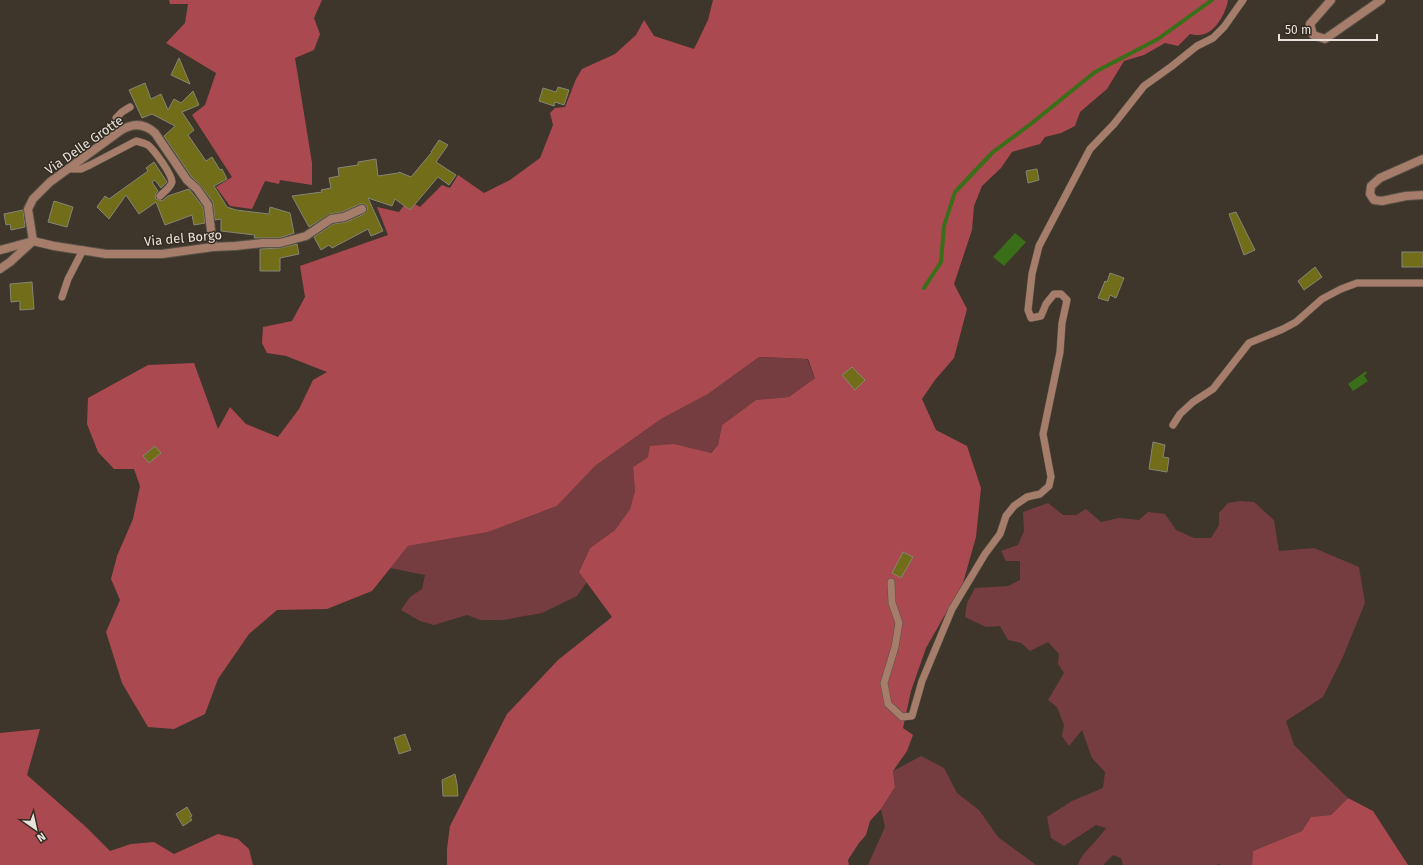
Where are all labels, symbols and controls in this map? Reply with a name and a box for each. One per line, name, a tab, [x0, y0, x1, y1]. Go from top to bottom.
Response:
scale bar	[1279, 16, 1377, 42]
text: 50 m	[1285, 23, 1311, 37]
street label: Via Delle Grotte	[42, 113, 126, 177]
street label: Via del Borgo	[143, 227, 223, 249]
north arrow	[16, 809, 56, 849]
text: N	[35, 829, 48, 844]

